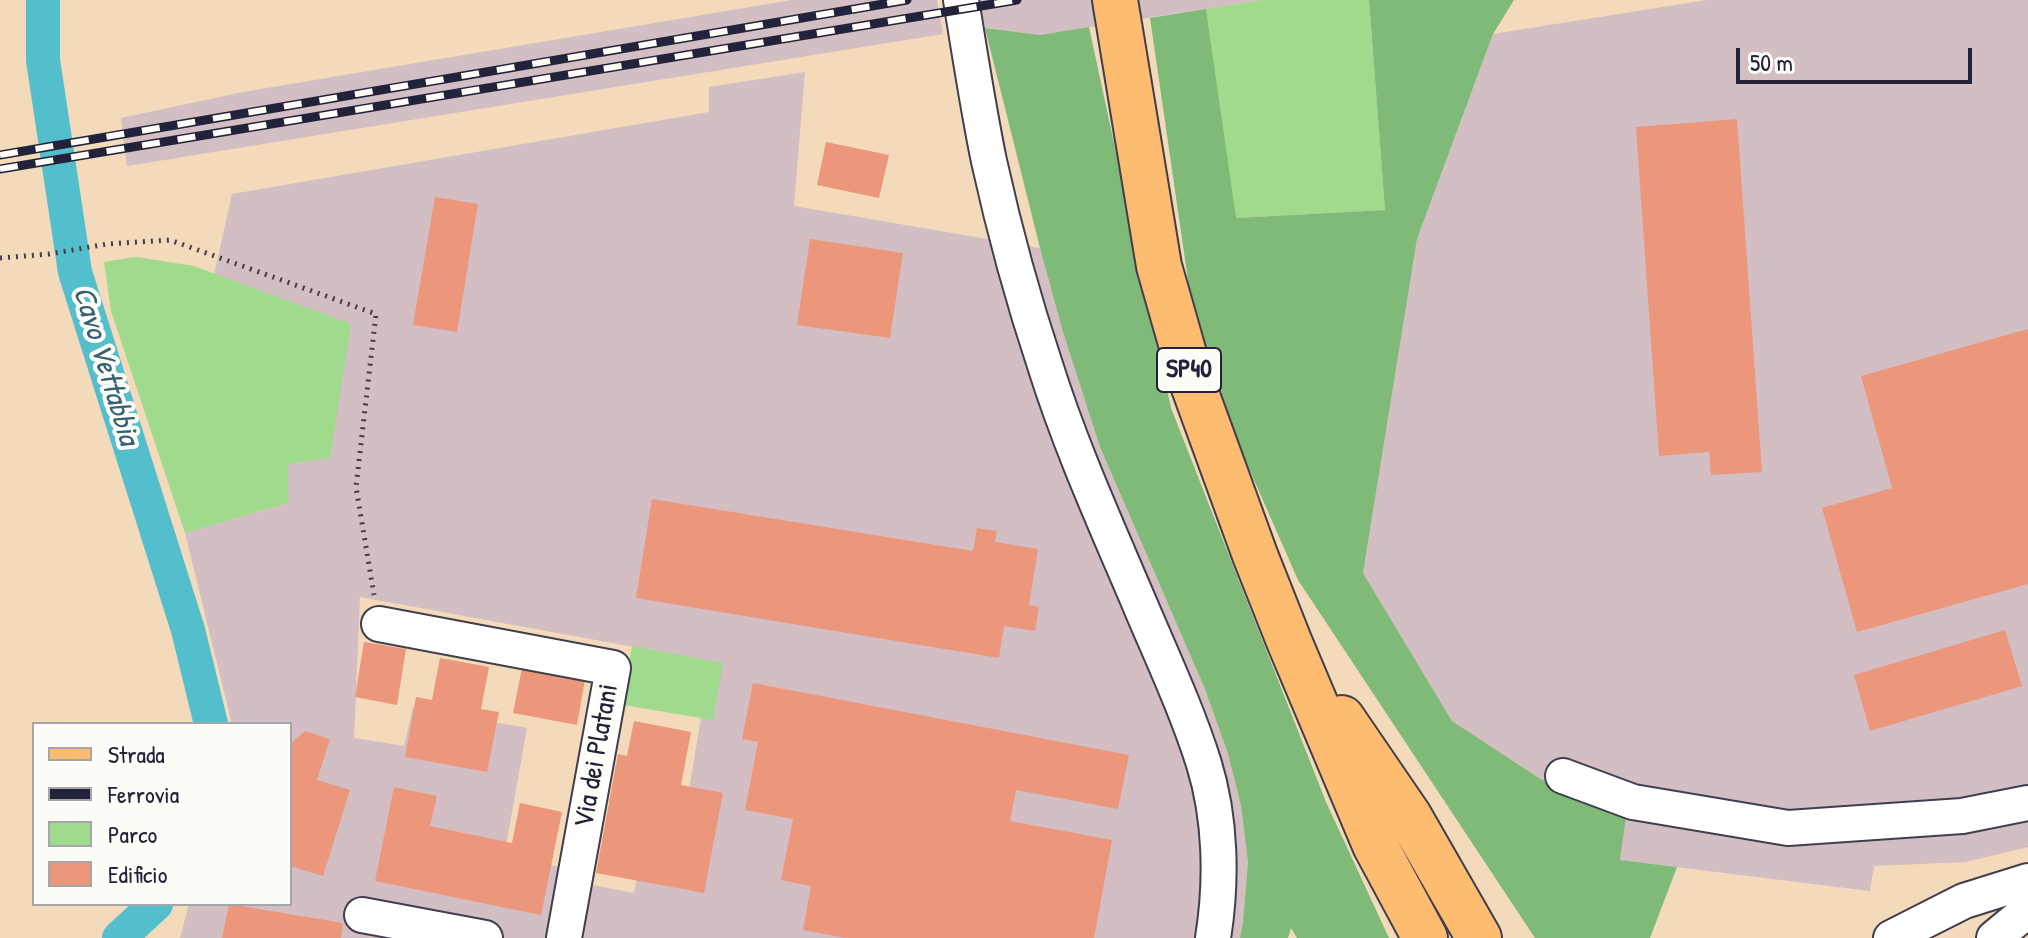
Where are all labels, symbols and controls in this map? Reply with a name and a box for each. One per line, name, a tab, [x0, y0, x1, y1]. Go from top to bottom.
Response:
scale bar	[1740, 32, 1976, 82]
text: 50 m	[1750, 46, 1793, 78]
water label: Cavo Vettabbia	[64, 283, 146, 449]
road number: SP40	[1157, 348, 1221, 392]
street label: Via dei Platani	[568, 681, 626, 831]
legend	[32, 722, 292, 906]
text: Strada	[108, 738, 165, 770]
text: Ferrovia	[108, 778, 179, 810]
text: Parco	[108, 818, 157, 850]
text: Edificio	[108, 858, 167, 890]

